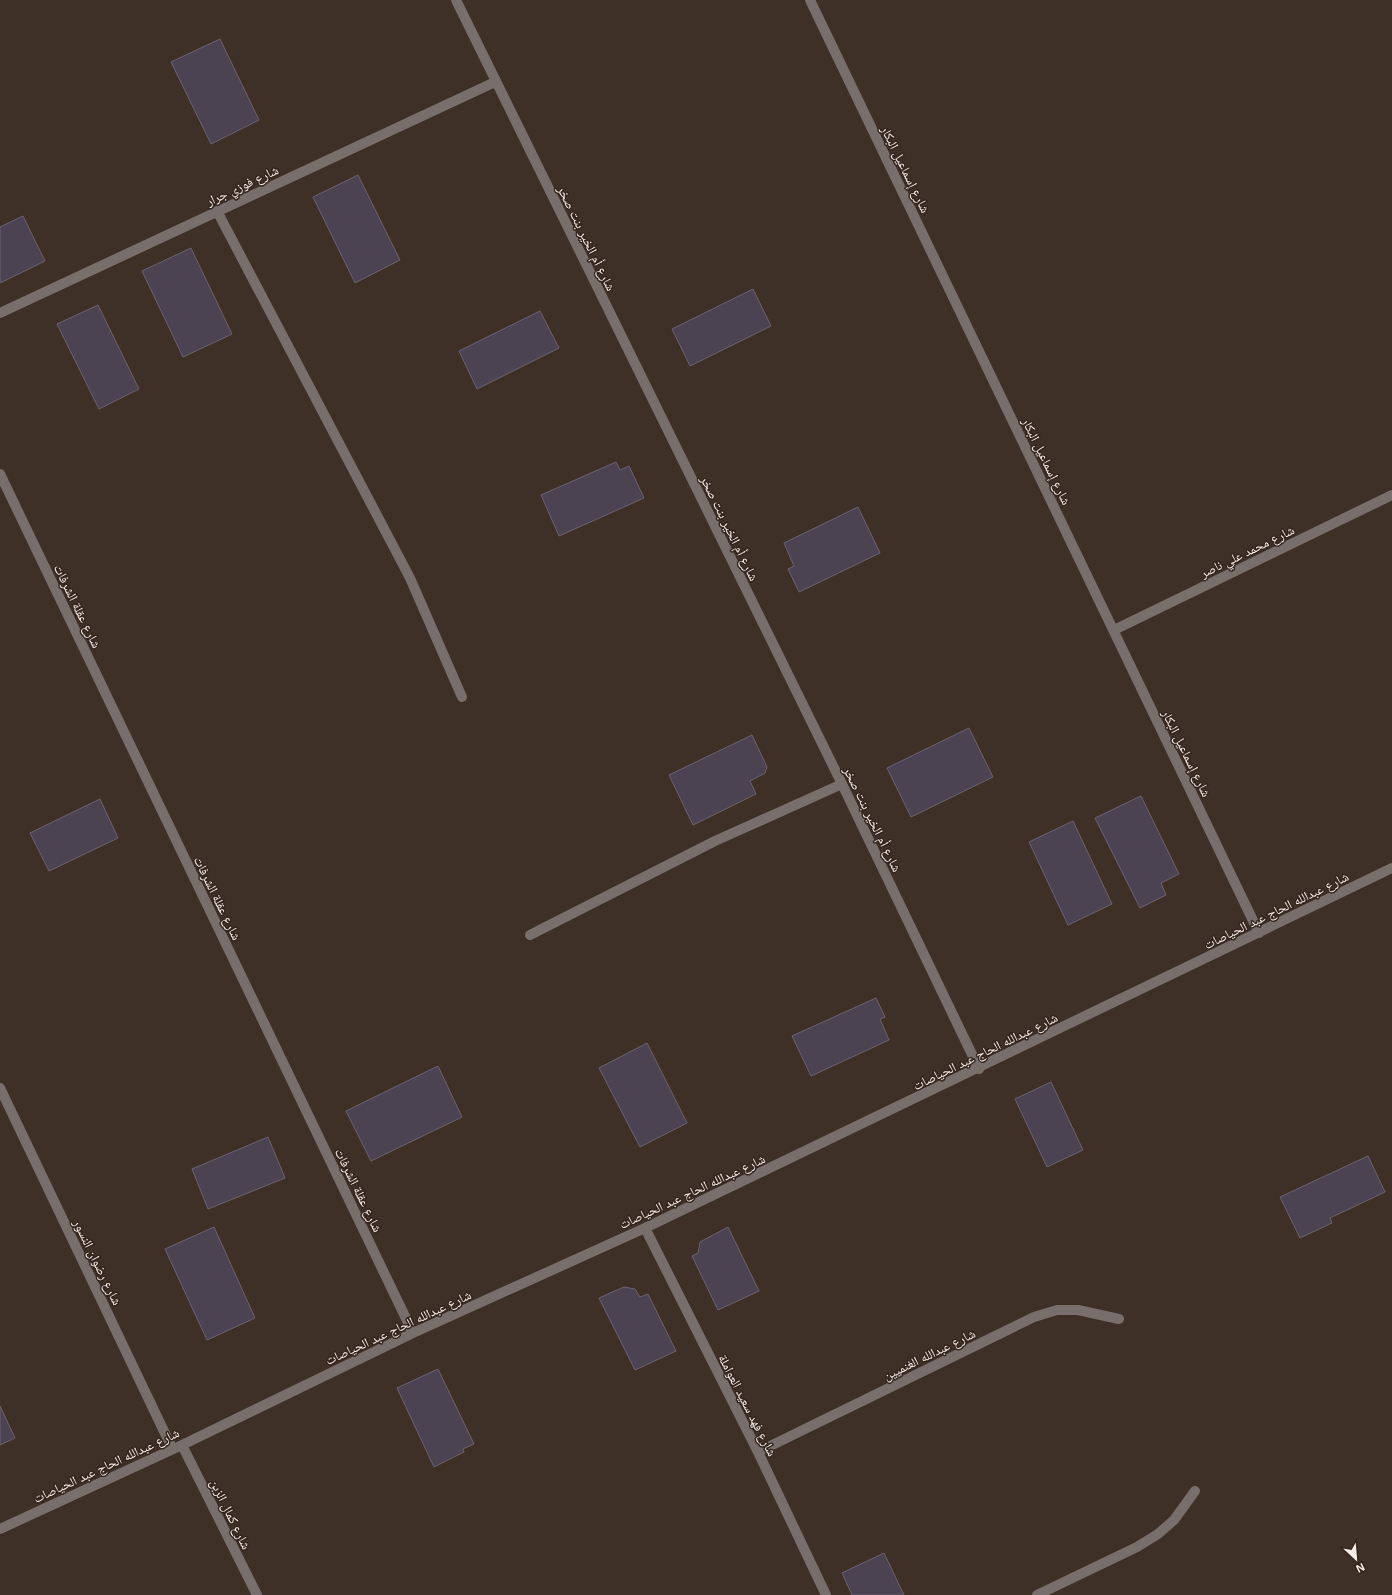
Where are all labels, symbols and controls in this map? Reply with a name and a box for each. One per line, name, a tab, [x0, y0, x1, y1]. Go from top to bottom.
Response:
street label: شارع إسماعيل البكار	[876, 122, 933, 216]
street label: شارع فوزي جرار	[203, 162, 282, 212]
street label: شارع أم الخير بنت صخر	[552, 182, 619, 294]
street label: شارع إسماعيل البكار	[1017, 414, 1074, 508]
street label: شارع أم الخير بنت صخر	[695, 472, 762, 584]
street label: شارع محمد علي ناصر	[1197, 522, 1298, 584]
street label: شارع عقلة الشرفات	[49, 562, 104, 651]
street label: شارع إسماعيل البكار	[1157, 706, 1214, 800]
street label: شارع أم الخير بنت صخر	[838, 763, 905, 875]
street label: شارع عقلة الشرفات	[189, 854, 244, 943]
street label: شارع عبدالله الحاج عبد الحياصات	[1201, 869, 1352, 954]
street label: شارع عبدالله الحاج عبد الحياصات	[910, 1010, 1061, 1095]
street label: شارع عقلة الشرفات	[330, 1146, 385, 1235]
street label: شارع عبدالله الحاج عبد الحياصات	[617, 1151, 768, 1234]
street label: شارع رضوان النسور	[68, 1216, 125, 1308]
street label: شارع عبدالله الحاج عبد الحياصات	[323, 1287, 474, 1370]
street label: شارع عبدالله الغنميين	[881, 1326, 979, 1385]
street label: شارع فهد سعيد العواملة	[714, 1352, 780, 1460]
street label: شارع عبدالله الحاج عبد الحياصات	[31, 1425, 182, 1508]
street label: شارع كمال الزبن	[205, 1477, 254, 1553]
north arrow	[1336, 1539, 1376, 1579]
text: N	[1354, 1561, 1367, 1575]

